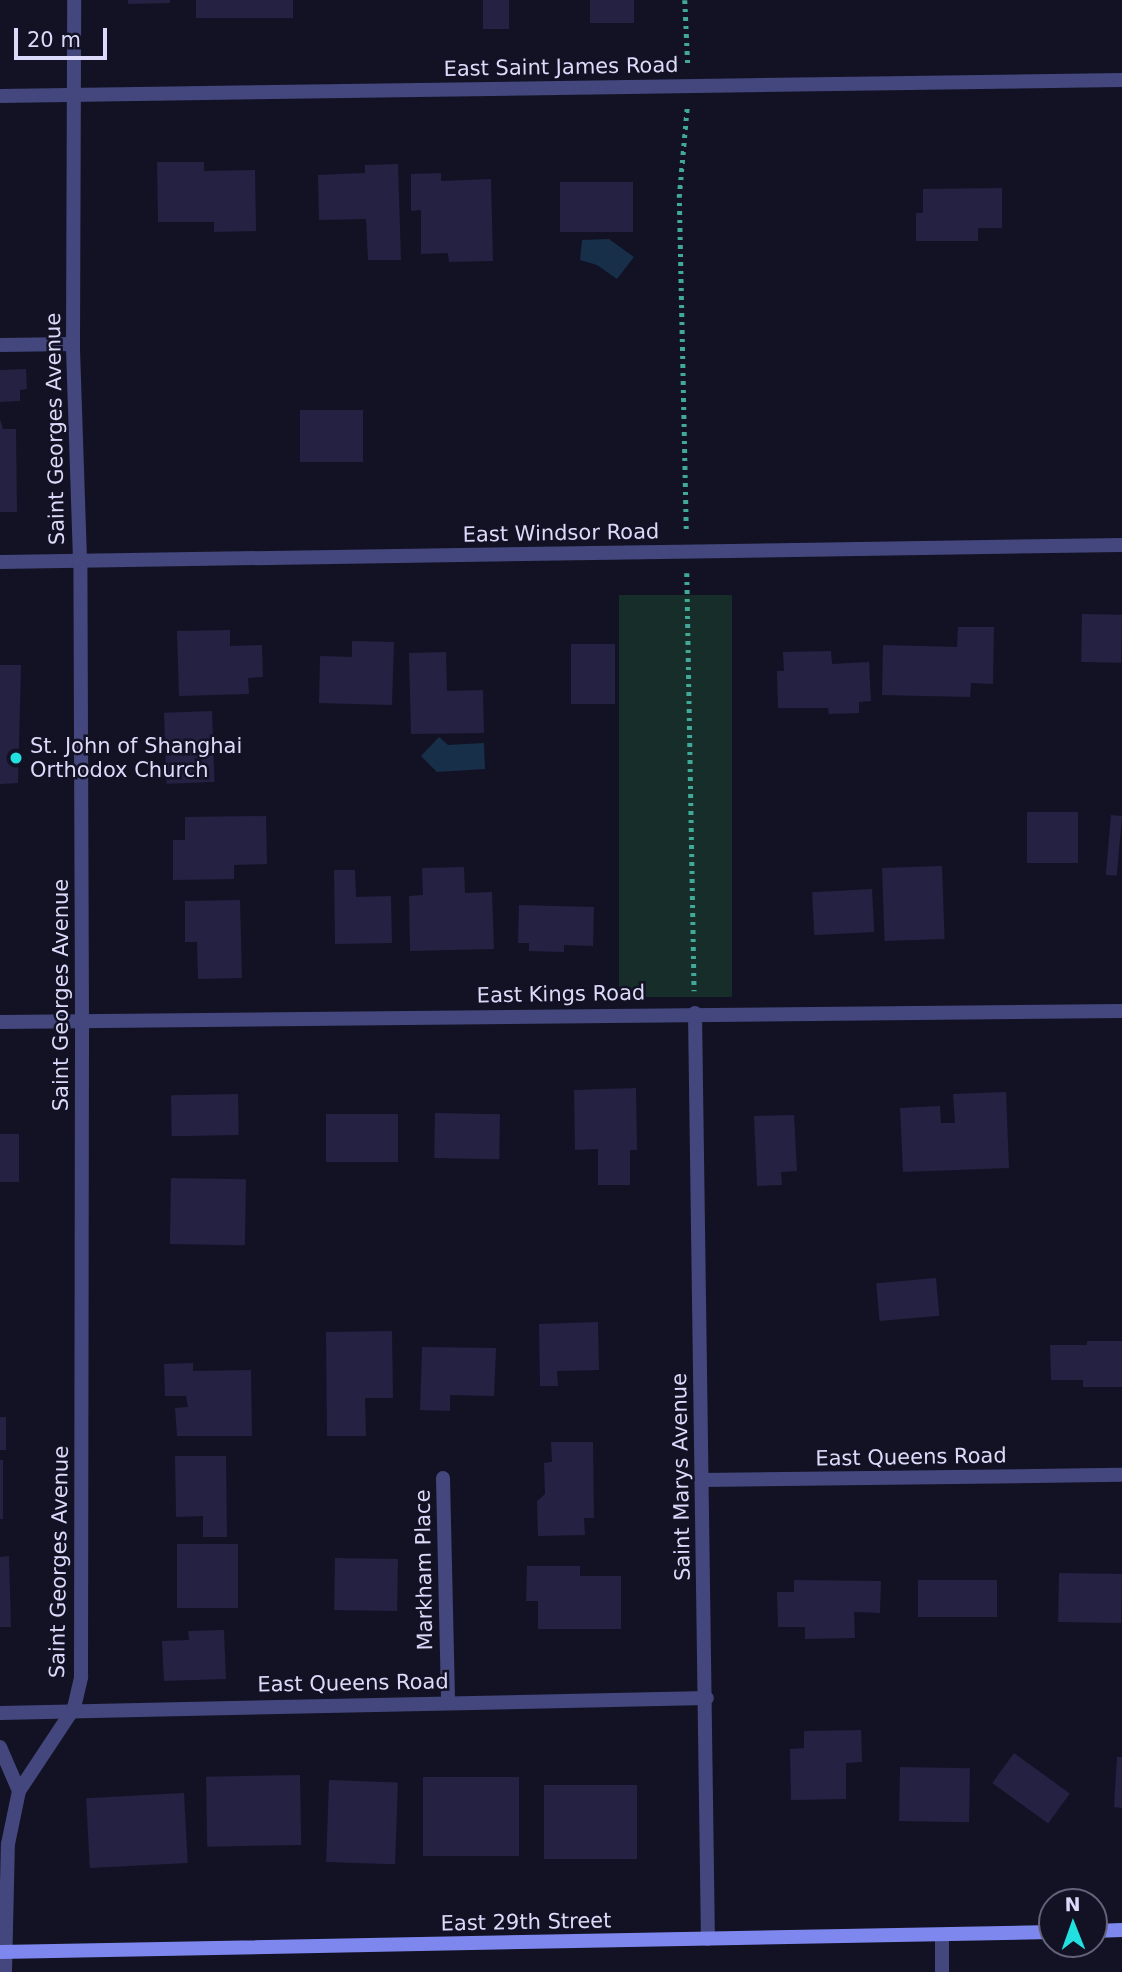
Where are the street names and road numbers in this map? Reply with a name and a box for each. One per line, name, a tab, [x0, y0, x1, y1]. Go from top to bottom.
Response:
street label: East Saint James Road	[443, 52, 679, 82]
street label: Saint Georges Avenue	[40, 313, 70, 545]
street label: East Windsor Road	[463, 519, 659, 547]
street label: Saint Georges Avenue	[48, 879, 74, 1111]
street label: East Kings Road	[477, 980, 645, 1008]
street label: Saint Marys Avenue	[667, 1373, 695, 1581]
street label: East Queens Road	[815, 1443, 1007, 1471]
street label: Saint Georges Avenue	[44, 1446, 74, 1678]
street label: Markham Place	[410, 1489, 438, 1651]
street label: East Queens Road	[257, 1669, 449, 1697]
street label: East 29th Street	[440, 1908, 612, 1936]

